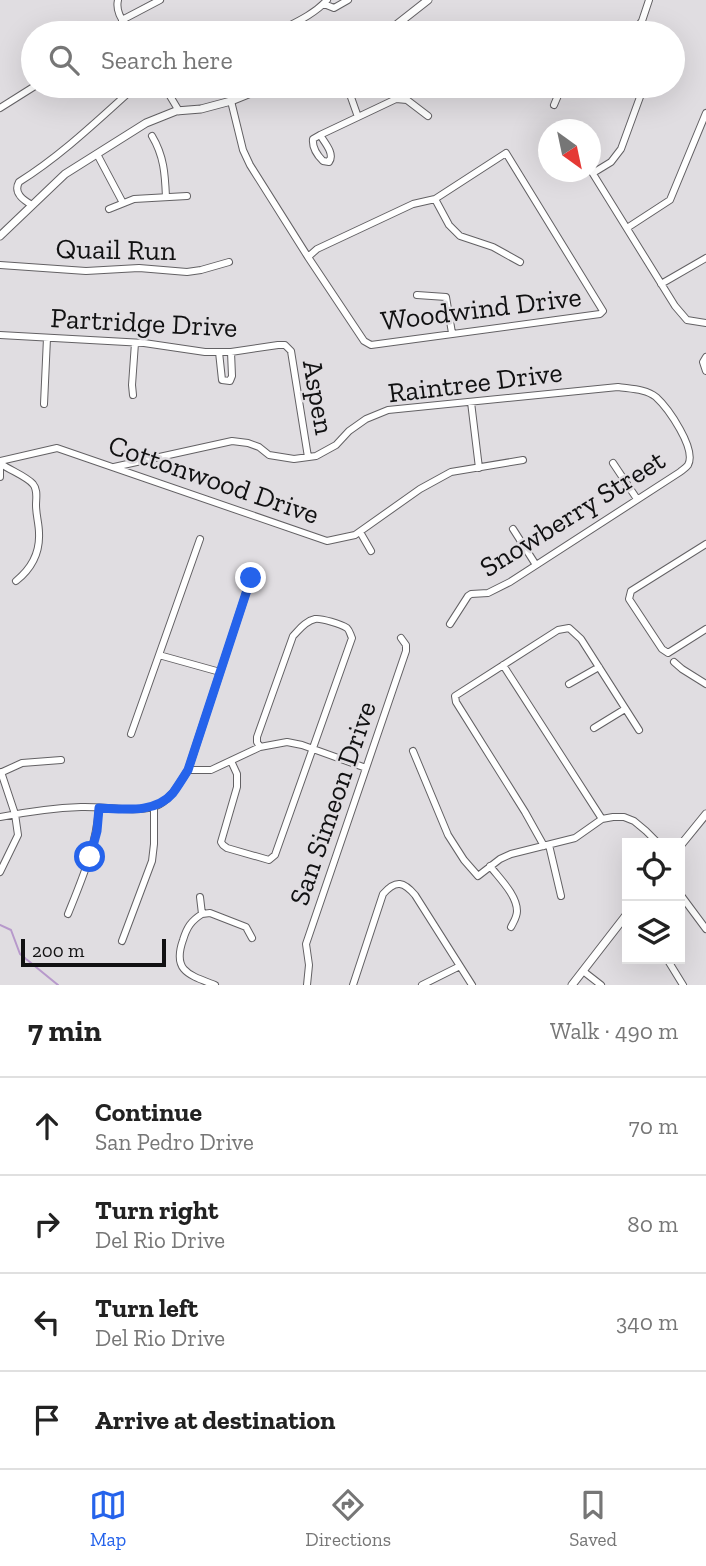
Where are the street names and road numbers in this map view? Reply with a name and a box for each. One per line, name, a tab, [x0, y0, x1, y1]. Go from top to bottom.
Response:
street label: Quail Run	[55, 232, 177, 267]
street label: Woodwind Drive	[379, 280, 583, 337]
street label: Partridge Drive	[50, 301, 238, 344]
street label: Raintree Drive	[386, 355, 564, 410]
street label: Aspen	[296, 357, 341, 437]
street label: Cottonwood Drive	[104, 428, 324, 531]
street label: Snowberry Street	[474, 443, 671, 584]
street label: San Simeon Drive	[282, 697, 383, 910]

